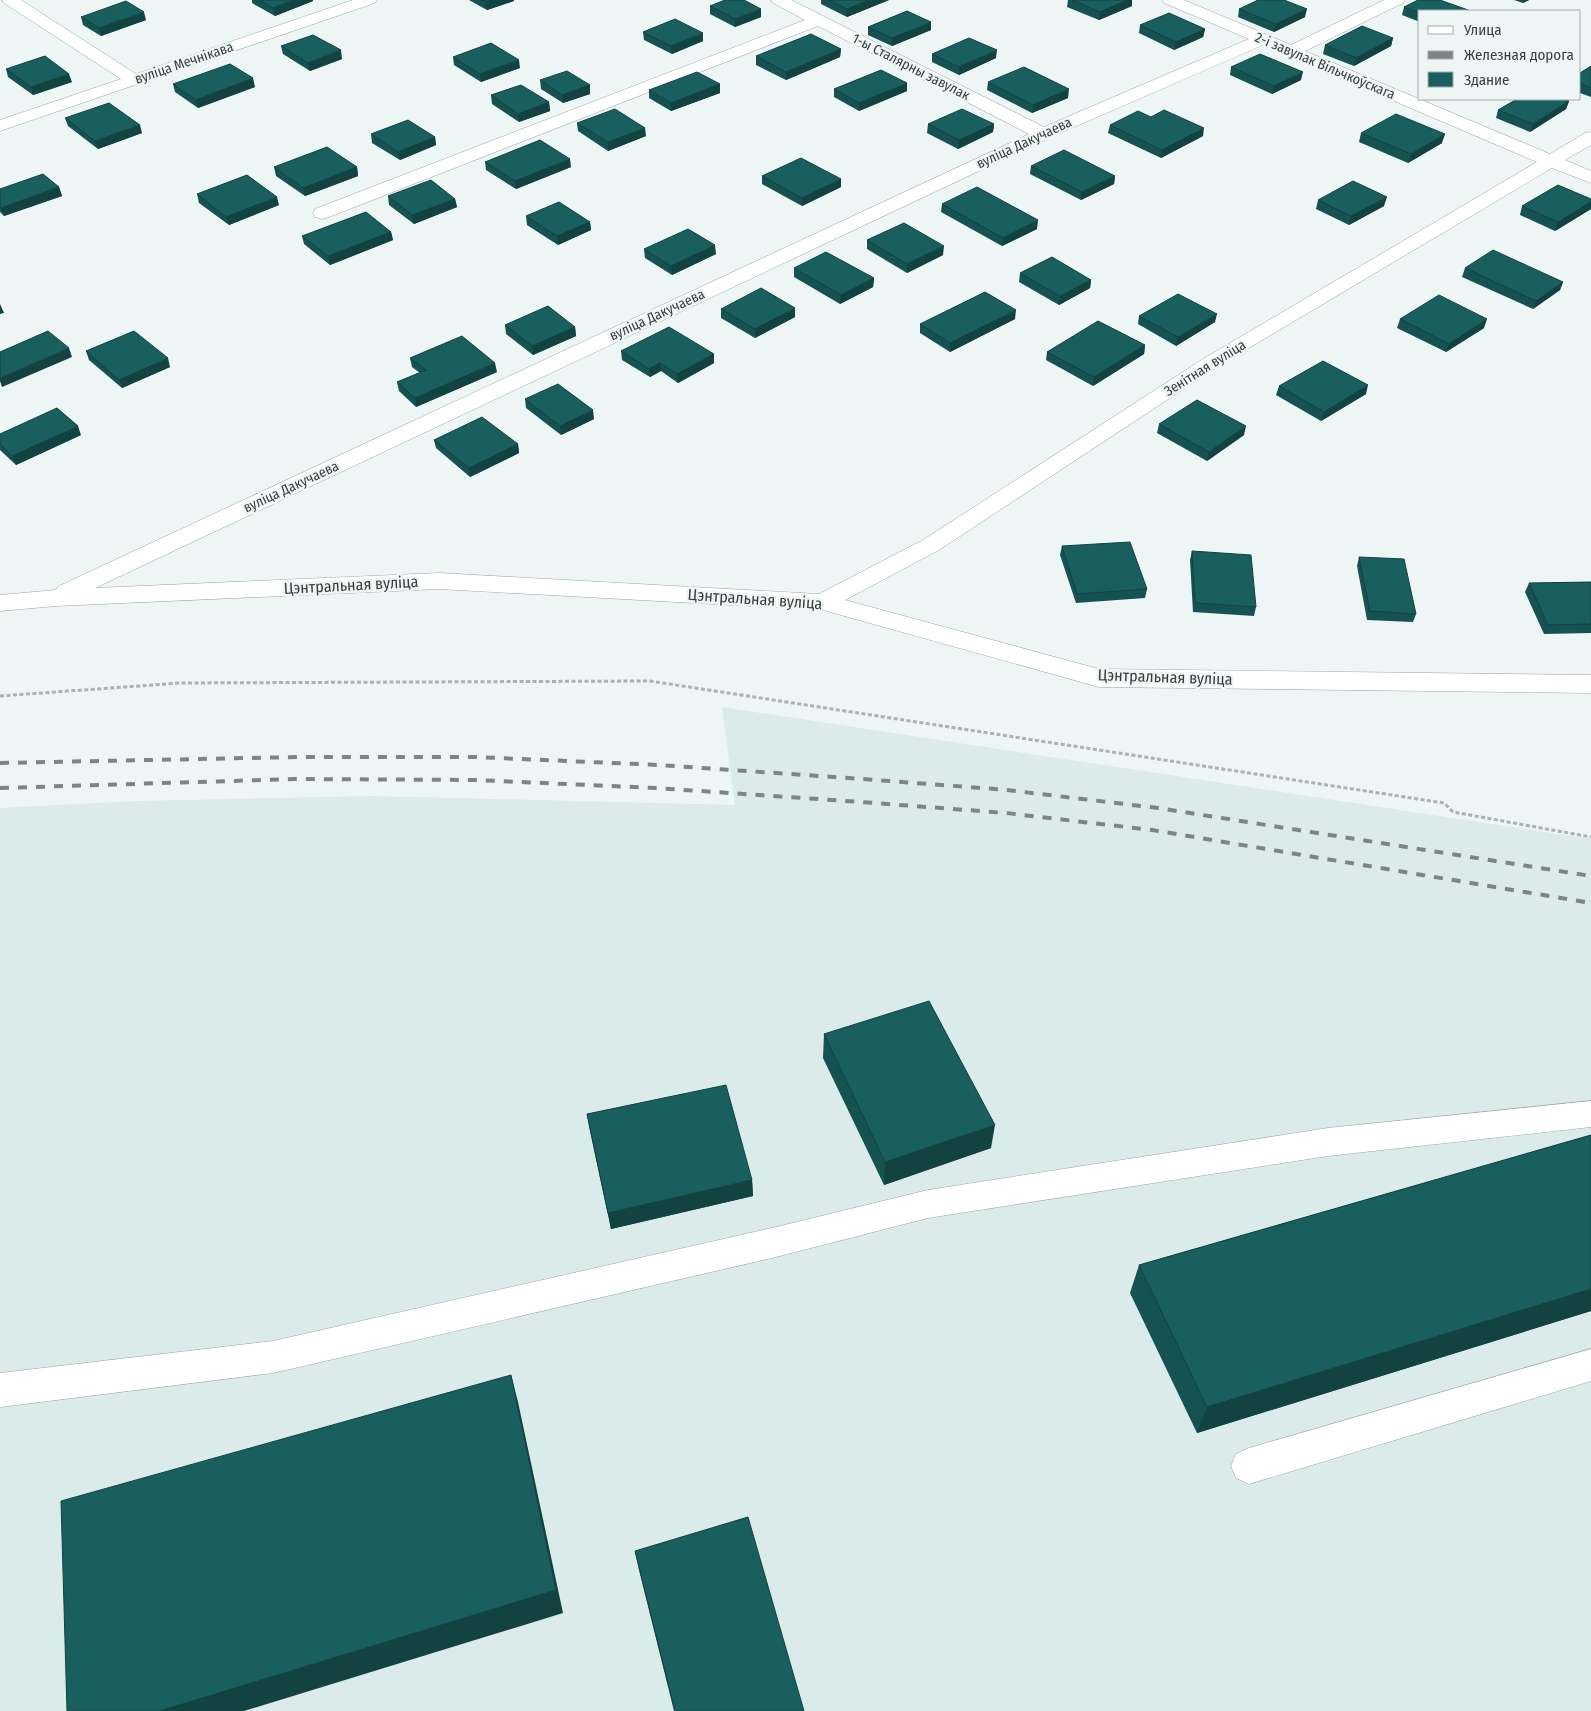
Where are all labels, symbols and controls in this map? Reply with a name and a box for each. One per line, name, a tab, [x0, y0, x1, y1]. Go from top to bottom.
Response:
legend	[1418, 10, 1581, 100]
text: Улица	[1463, 21, 1502, 39]
street label: 2-і завулак Вільчкоўскага	[1252, 29, 1398, 103]
street label: 1-ы Сталярны завулак	[849, 30, 973, 104]
street label: вуліца Мечнікава	[133, 38, 236, 88]
text: Железная дорога	[1464, 46, 1574, 64]
text: Здание	[1464, 71, 1510, 89]
street label: вуліца Дакучаева	[974, 113, 1074, 172]
street label: вуліца Дакучаева	[607, 285, 707, 344]
street label: Зенітная вуліца	[1161, 336, 1249, 400]
street label: вуліца Дакучаева	[241, 457, 341, 516]
street label: Цэнтральная вуліца	[283, 572, 419, 598]
street label: Цэнтральная вуліца	[687, 585, 823, 613]
street label: Цэнтральная вуліца	[1097, 665, 1233, 689]

